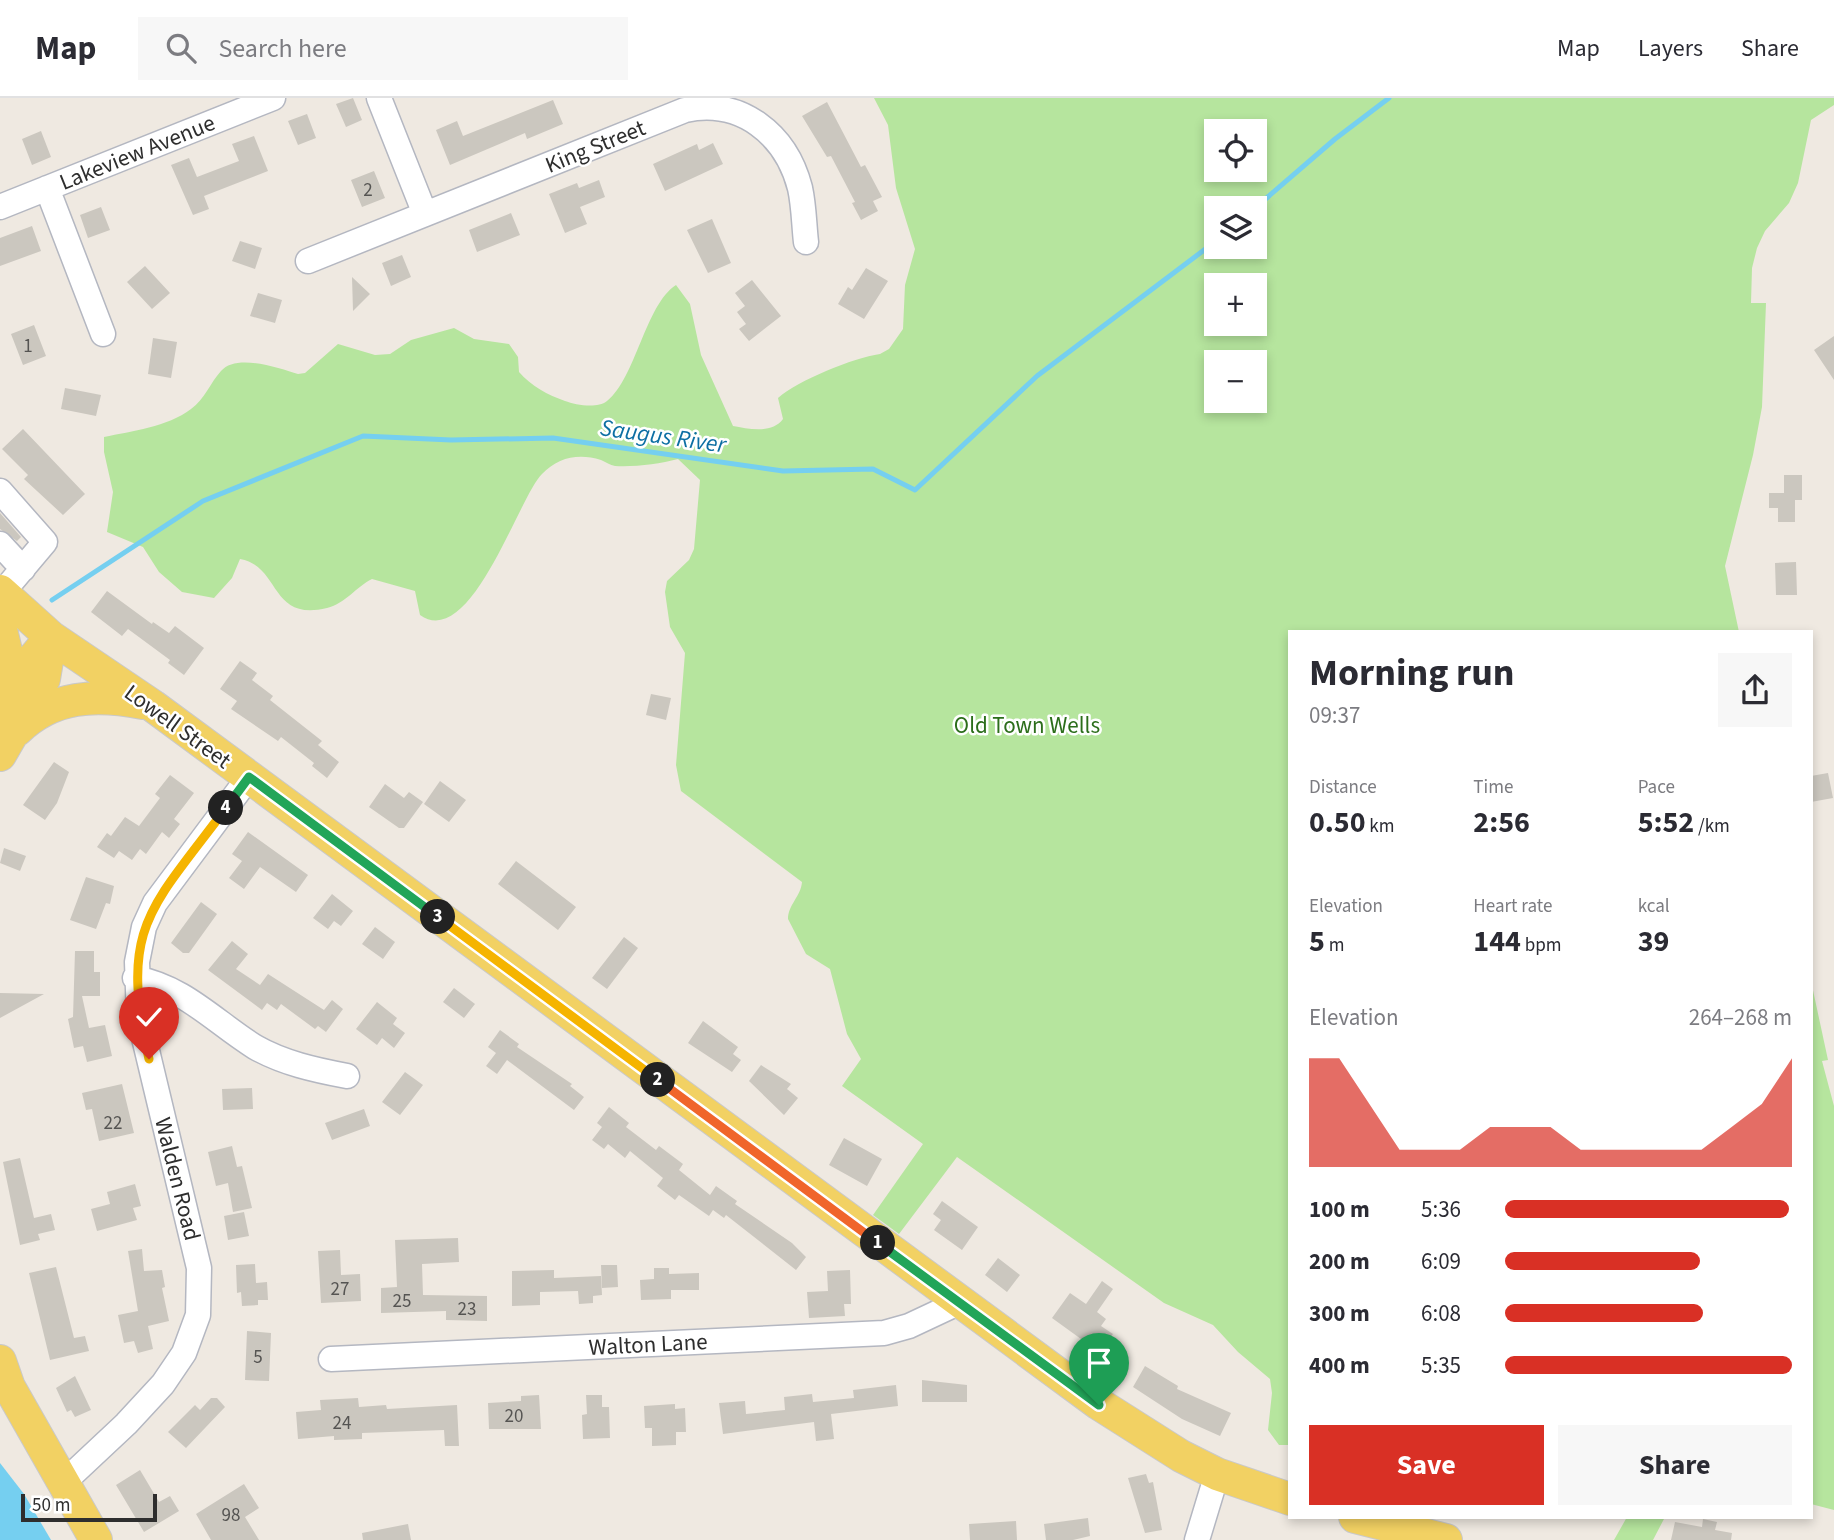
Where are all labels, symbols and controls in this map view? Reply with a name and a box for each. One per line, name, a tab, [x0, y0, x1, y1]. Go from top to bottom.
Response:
search box	[138, 17, 628, 80]
text: Map	[35, 25, 96, 72]
icon: search	[162, 29, 200, 67]
text: Search here	[218, 30, 347, 67]
text: Map	[1557, 31, 1600, 66]
text: Layers	[1638, 31, 1703, 66]
text: Share	[1741, 31, 1799, 66]
street label: Lakeview Avenue	[54, 106, 220, 199]
street label: King Street	[540, 111, 650, 181]
map controls	[1204, 119, 1267, 413]
button: locate	[1204, 119, 1267, 182]
house number: 2	[363, 177, 373, 204]
button: layers	[1204, 196, 1267, 259]
button: +	[1204, 273, 1267, 336]
house number: 1	[23, 333, 33, 360]
button: −	[1204, 350, 1267, 413]
water label: Saugus River	[598, 410, 730, 463]
text: Morning run	[1309, 646, 1514, 700]
button: share	[1718, 653, 1792, 727]
street label: Lowell Street	[117, 676, 238, 777]
text: 09:37	[1309, 699, 1360, 732]
park label: Old Town Wells	[954, 709, 1100, 742]
text: Distance	[1309, 774, 1377, 801]
text: Time	[1473, 774, 1513, 801]
text: Pace	[1638, 774, 1675, 801]
pin: 4	[208, 790, 244, 826]
text: 4	[220, 794, 231, 821]
text: 0.50	[1309, 801, 1366, 844]
text: 2:56	[1473, 801, 1530, 844]
text: 5:52	[1638, 801, 1694, 844]
text: km	[1366, 813, 1395, 840]
text: /km	[1694, 813, 1730, 840]
text: Elevation	[1309, 893, 1383, 920]
text: Heart rate	[1473, 893, 1552, 920]
text: kcal	[1638, 893, 1670, 920]
pin: 3	[420, 900, 456, 934]
text: 3	[432, 903, 443, 930]
text: 5	[1309, 920, 1325, 963]
text: 144	[1473, 920, 1521, 963]
text: 39	[1638, 920, 1669, 963]
text: m	[1325, 932, 1344, 959]
text: bpm	[1521, 932, 1561, 959]
pin	[119, 987, 179, 1059]
icon: check	[130, 998, 168, 1036]
text: Elevation	[1309, 1001, 1399, 1034]
text: 264–268 m	[1689, 1001, 1792, 1034]
pin: 2	[640, 1062, 676, 1098]
text: 2	[652, 1066, 663, 1093]
house number: 22	[104, 1110, 122, 1137]
street label: Walden Road	[146, 1114, 209, 1244]
text: 100 m	[1309, 1193, 1370, 1226]
text: 5:36	[1421, 1193, 1461, 1226]
pin: 1	[860, 1226, 896, 1260]
text: 1	[872, 1229, 883, 1256]
text: 200 m	[1309, 1245, 1370, 1278]
text: 6:09	[1421, 1245, 1461, 1278]
house number: 27	[331, 1276, 349, 1303]
house number: 25	[393, 1288, 411, 1315]
house number: 23	[458, 1296, 476, 1323]
text: 300 m	[1309, 1297, 1370, 1330]
text: 6:08	[1421, 1297, 1461, 1330]
street label: Walton Lane	[588, 1325, 708, 1364]
pin	[1069, 1333, 1129, 1405]
house number: 5	[253, 1344, 263, 1371]
icon: arrive	[1080, 1344, 1118, 1382]
text: 400 m	[1309, 1349, 1370, 1382]
text: 5:35	[1421, 1349, 1461, 1382]
house number: 20	[505, 1403, 523, 1430]
house number: 24	[333, 1410, 351, 1437]
button: Save	[1309, 1425, 1544, 1505]
button: Share	[1558, 1425, 1792, 1505]
scale bar	[21, 1491, 158, 1523]
text: 50 m	[32, 1492, 70, 1519]
house number: 98	[222, 1502, 240, 1529]

